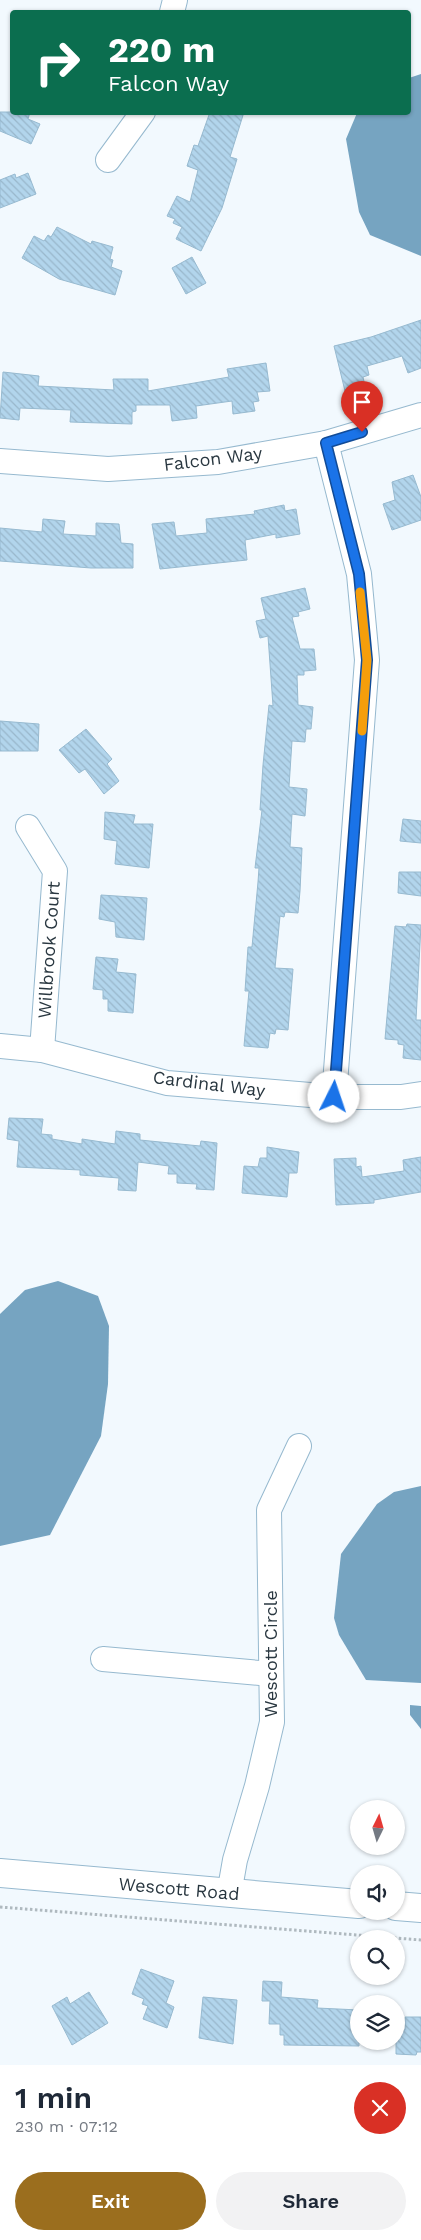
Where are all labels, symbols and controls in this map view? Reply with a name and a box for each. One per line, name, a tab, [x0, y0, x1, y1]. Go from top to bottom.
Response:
text: 220 m	[108, 29, 215, 71]
icon: right	[25, 30, 90, 95]
text: Falcon Way	[108, 71, 229, 96]
pin	[341, 381, 383, 432]
icon: arrive	[348, 388, 376, 416]
street label: Falcon Way	[163, 442, 264, 475]
street label: Willbrook Court	[33, 880, 64, 1019]
street label: Cardinal Way	[152, 1066, 267, 1101]
position arrow	[307, 1070, 359, 1122]
street label: Wescott Circle	[260, 1590, 281, 1718]
north arrow	[350, 1800, 405, 1855]
map controls	[350, 1800, 405, 2050]
button: sound	[350, 1865, 405, 1920]
street label: Wescott Road	[118, 1873, 240, 1904]
button: search	[350, 1930, 405, 1985]
button: layers	[350, 1995, 405, 2050]
text: 1 min	[15, 2080, 92, 2115]
button: close	[354, 2082, 406, 2134]
text: 230 m · 07:12	[15, 2117, 118, 2136]
button: Exit	[15, 2172, 206, 2230]
button: Share	[216, 2172, 406, 2230]

